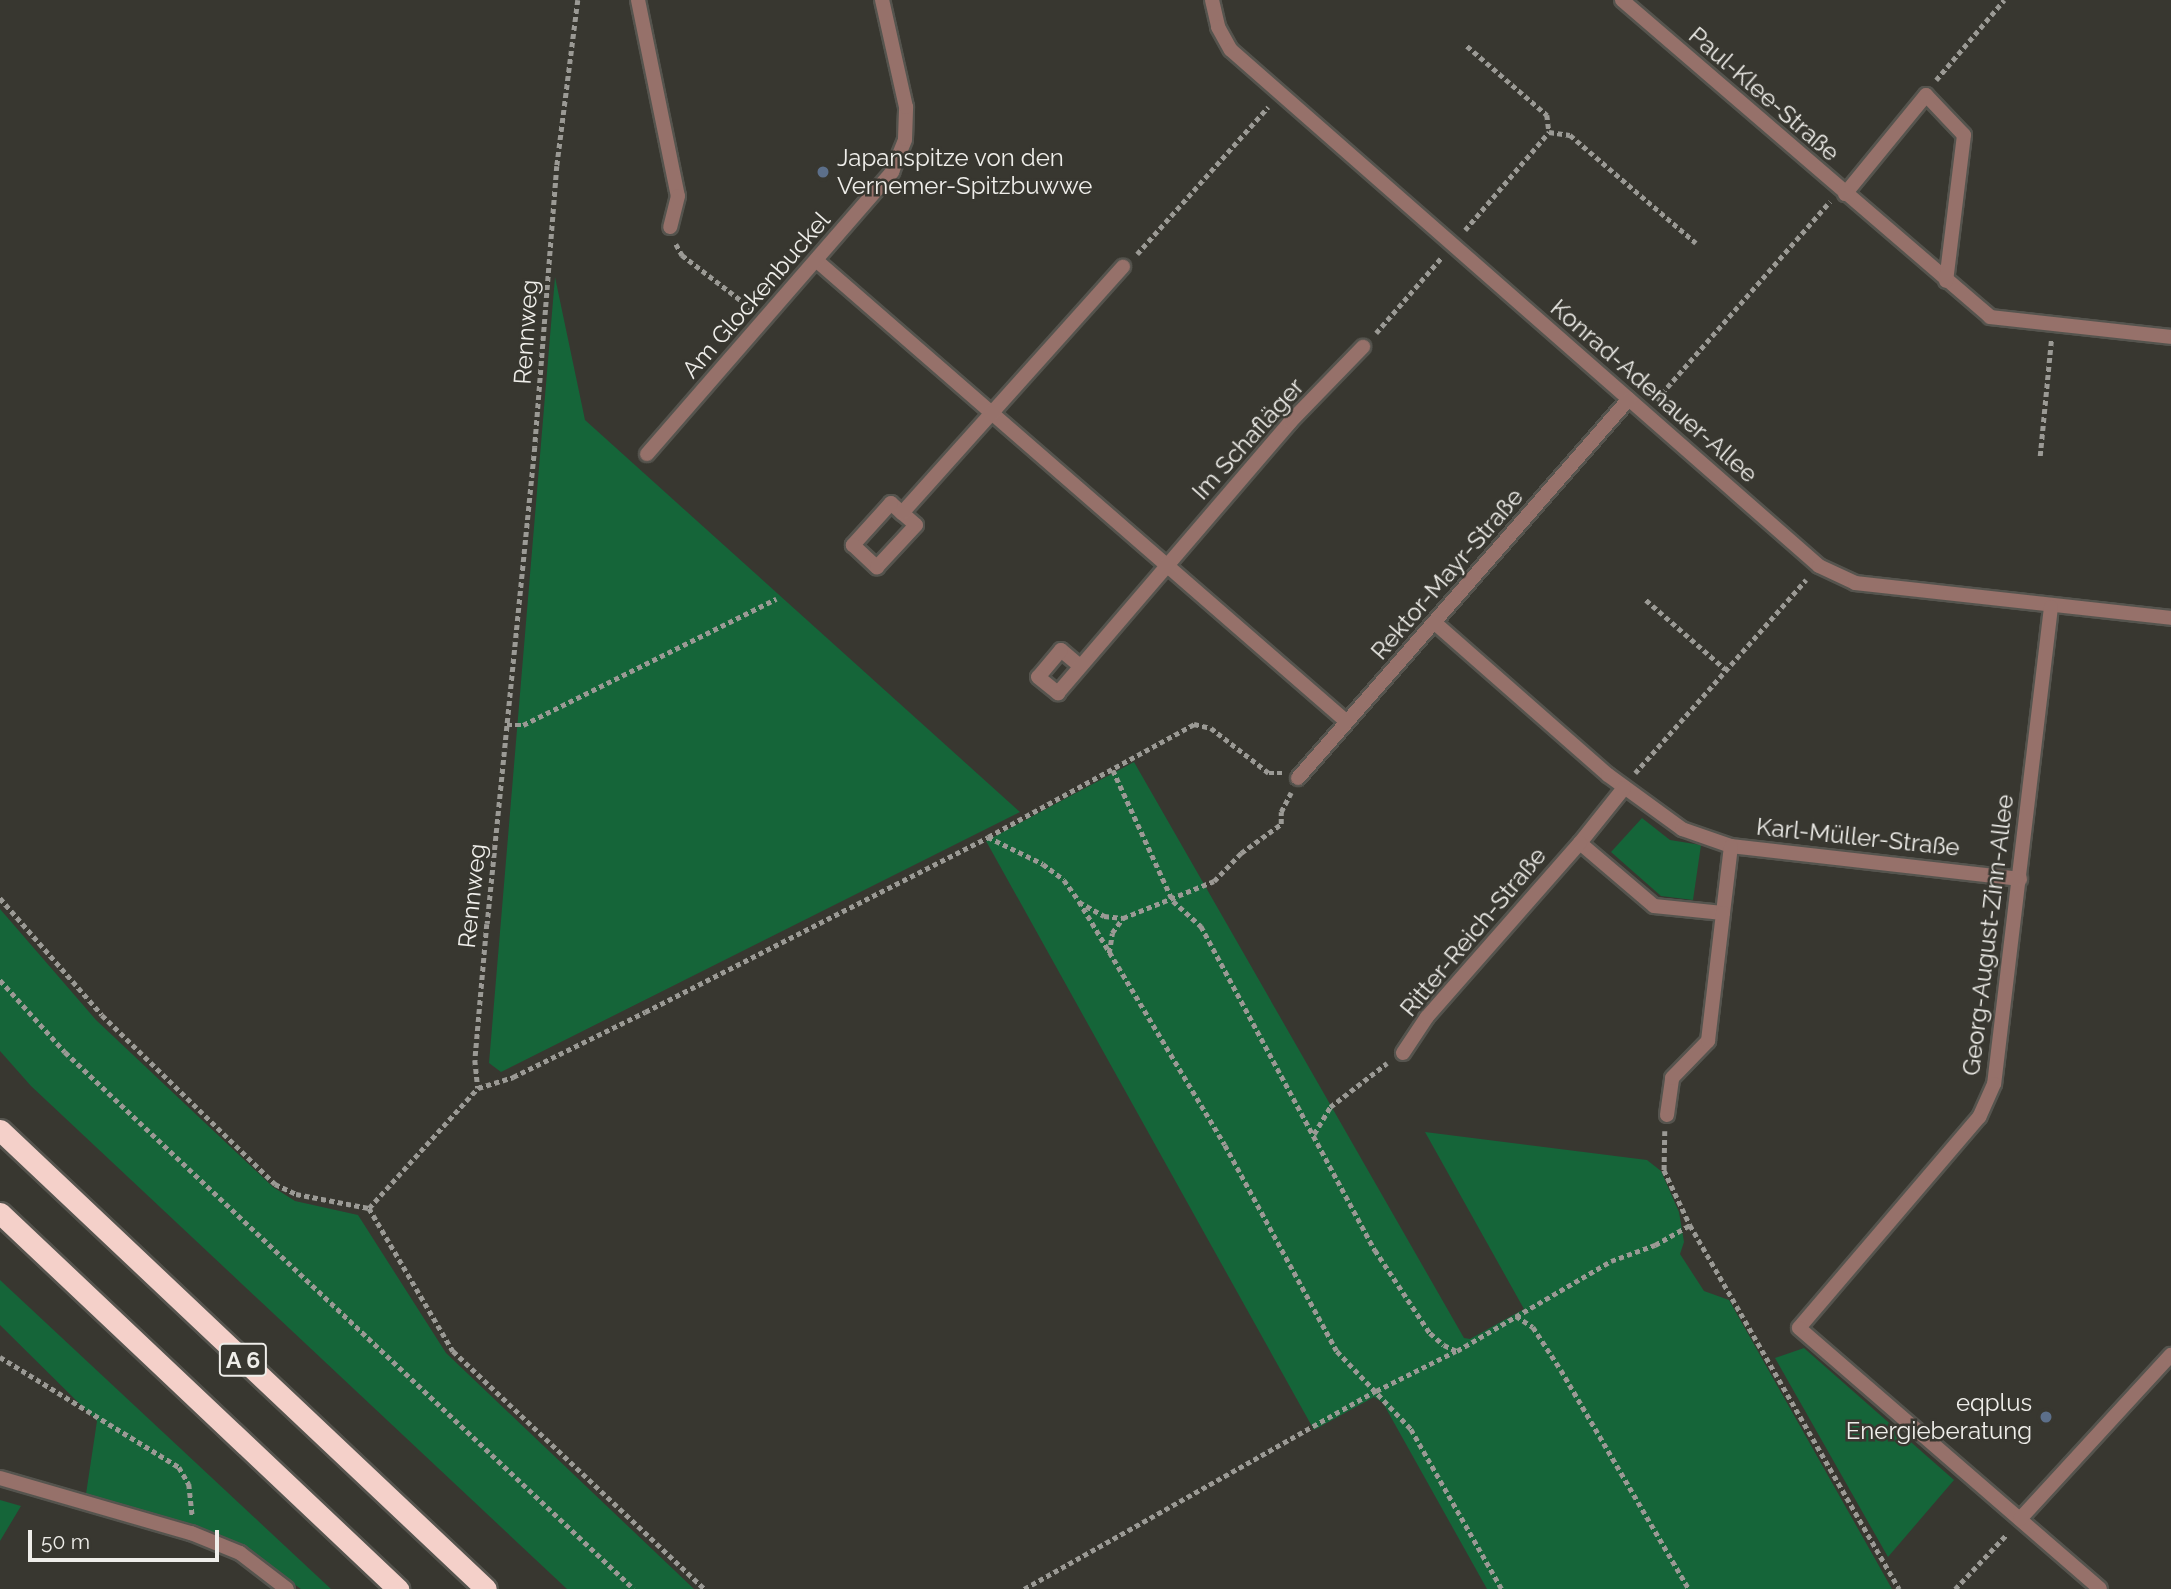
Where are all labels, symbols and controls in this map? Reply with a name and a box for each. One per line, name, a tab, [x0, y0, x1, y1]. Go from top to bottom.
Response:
street label: Paul-Klee-Straße	[1683, 21, 1845, 167]
place label: Japanspitze von den Vernemer-Spitzbuwwe	[837, 144, 1092, 200]
marker: Japanspitze von den Vernemer-Spitzbuwwe	[815, 164, 831, 180]
street label: Am Glockenbuckel	[676, 206, 836, 384]
street label: Rennweg	[508, 279, 544, 385]
street label: Konrad-Adenauer-Allee	[1545, 293, 1763, 489]
street label: Im Schafläger	[1186, 372, 1310, 506]
street label: Rektor-Mayr-Straße	[1365, 483, 1529, 665]
street label: Georg-August-Zinn-Allee	[1956, 793, 2020, 1077]
street label: Karl-Müller-Straße	[1755, 812, 1961, 862]
street label: Rennweg	[452, 842, 492, 950]
street label: Ritter-Reich-Straße	[1394, 842, 1552, 1022]
road number: A 6	[218, 1340, 268, 1380]
place label: eqplus Energieberatung	[1846, 1389, 2032, 1445]
marker: eqplus Energieberatung	[2038, 1409, 2054, 1425]
scale bar	[32, 1516, 222, 1560]
text: 50 m	[41, 1529, 90, 1554]

